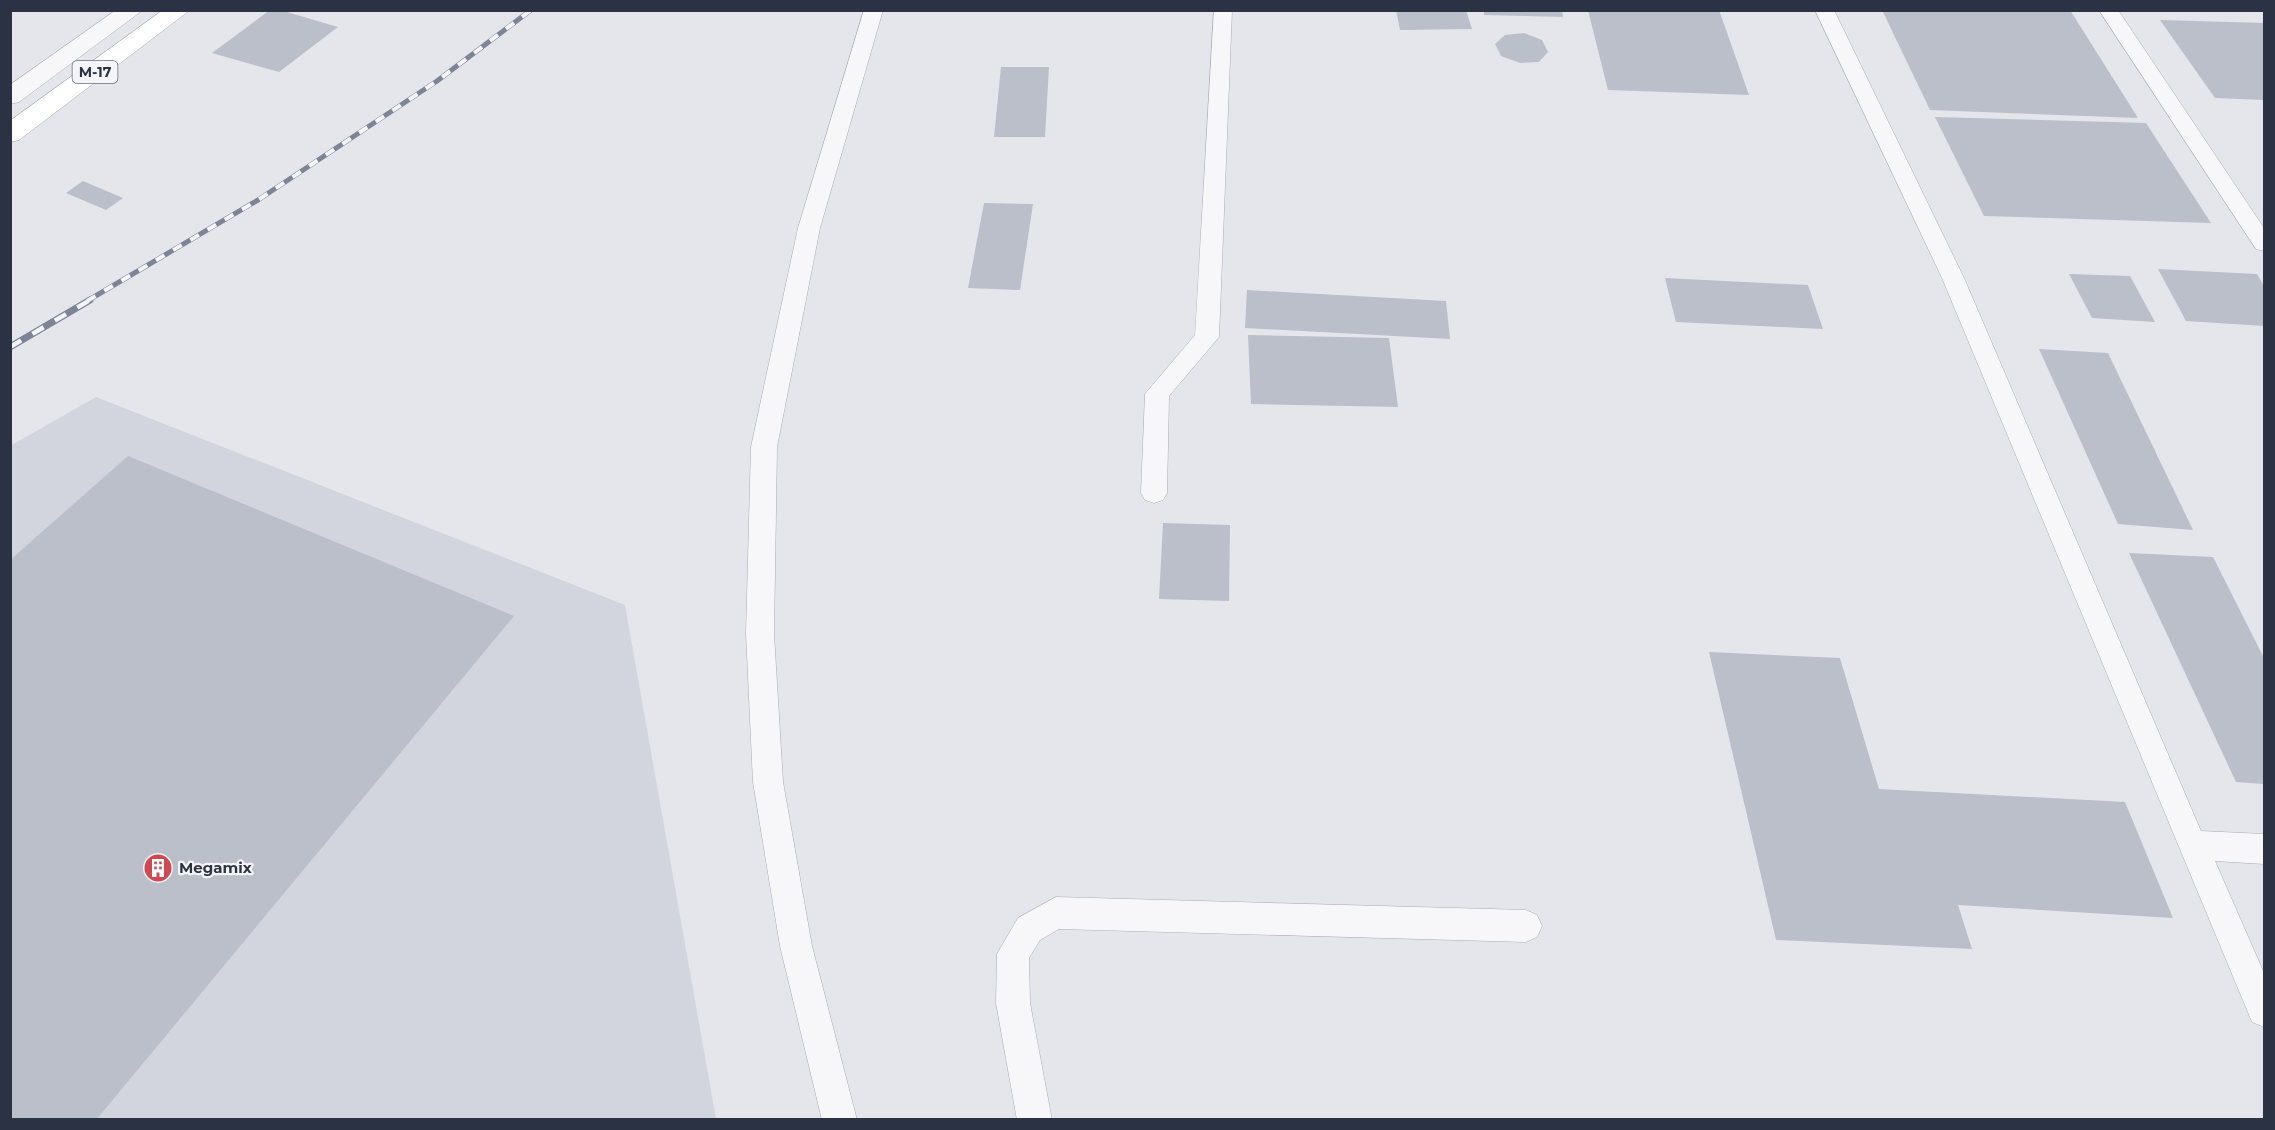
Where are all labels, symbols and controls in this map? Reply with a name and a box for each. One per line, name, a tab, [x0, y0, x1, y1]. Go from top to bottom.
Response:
road number: M-17	[72, 61, 118, 83]
building icon: Megamix	[142, 852, 174, 884]
place label: Megamix	[179, 858, 252, 877]

